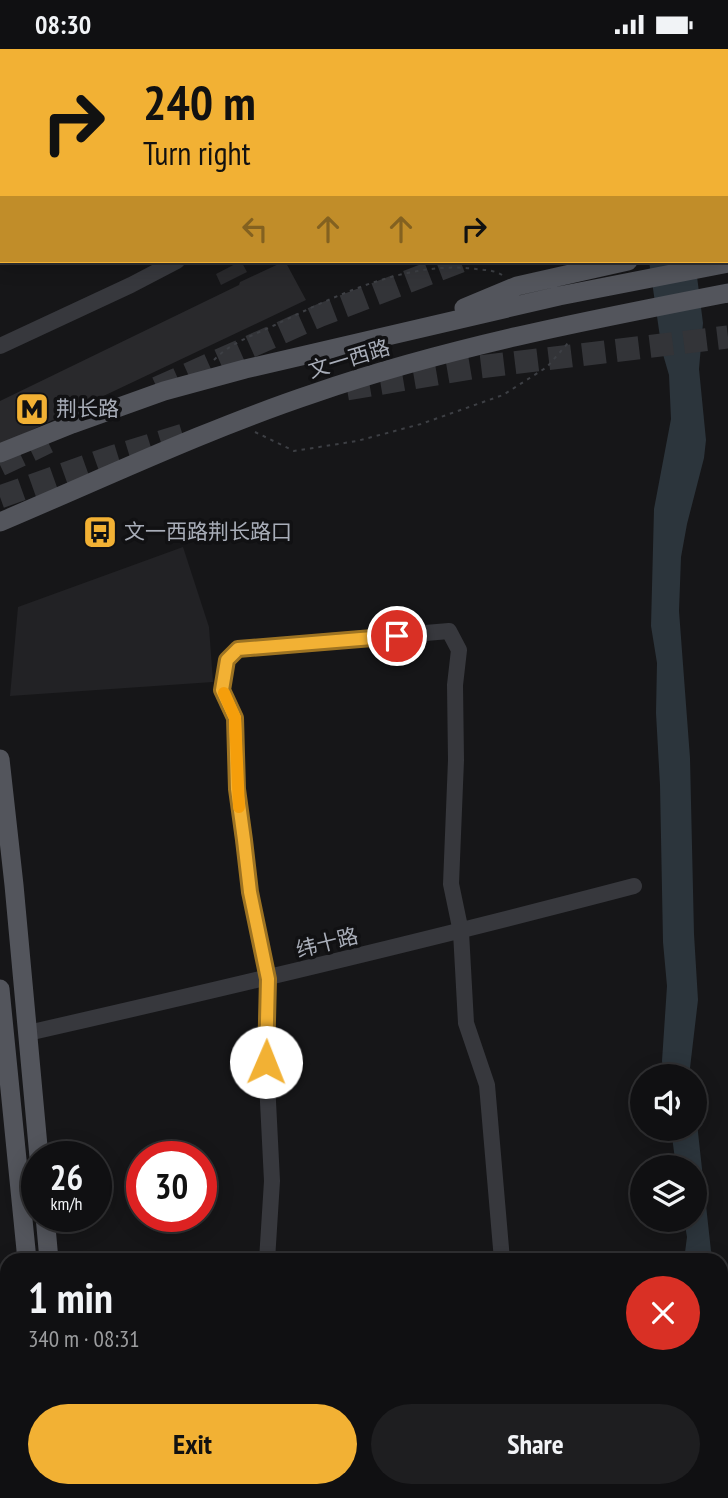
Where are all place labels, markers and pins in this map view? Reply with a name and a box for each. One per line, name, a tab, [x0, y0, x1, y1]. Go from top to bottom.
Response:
metro station icon: 荆长路	[13, 390, 51, 428]
place label: 荆长路	[56, 395, 119, 422]
bus stop icon: 文一西路荆长路口	[81, 513, 119, 551]
place label: 文一西路荆长路口	[124, 518, 292, 545]
pin	[367, 606, 427, 666]

